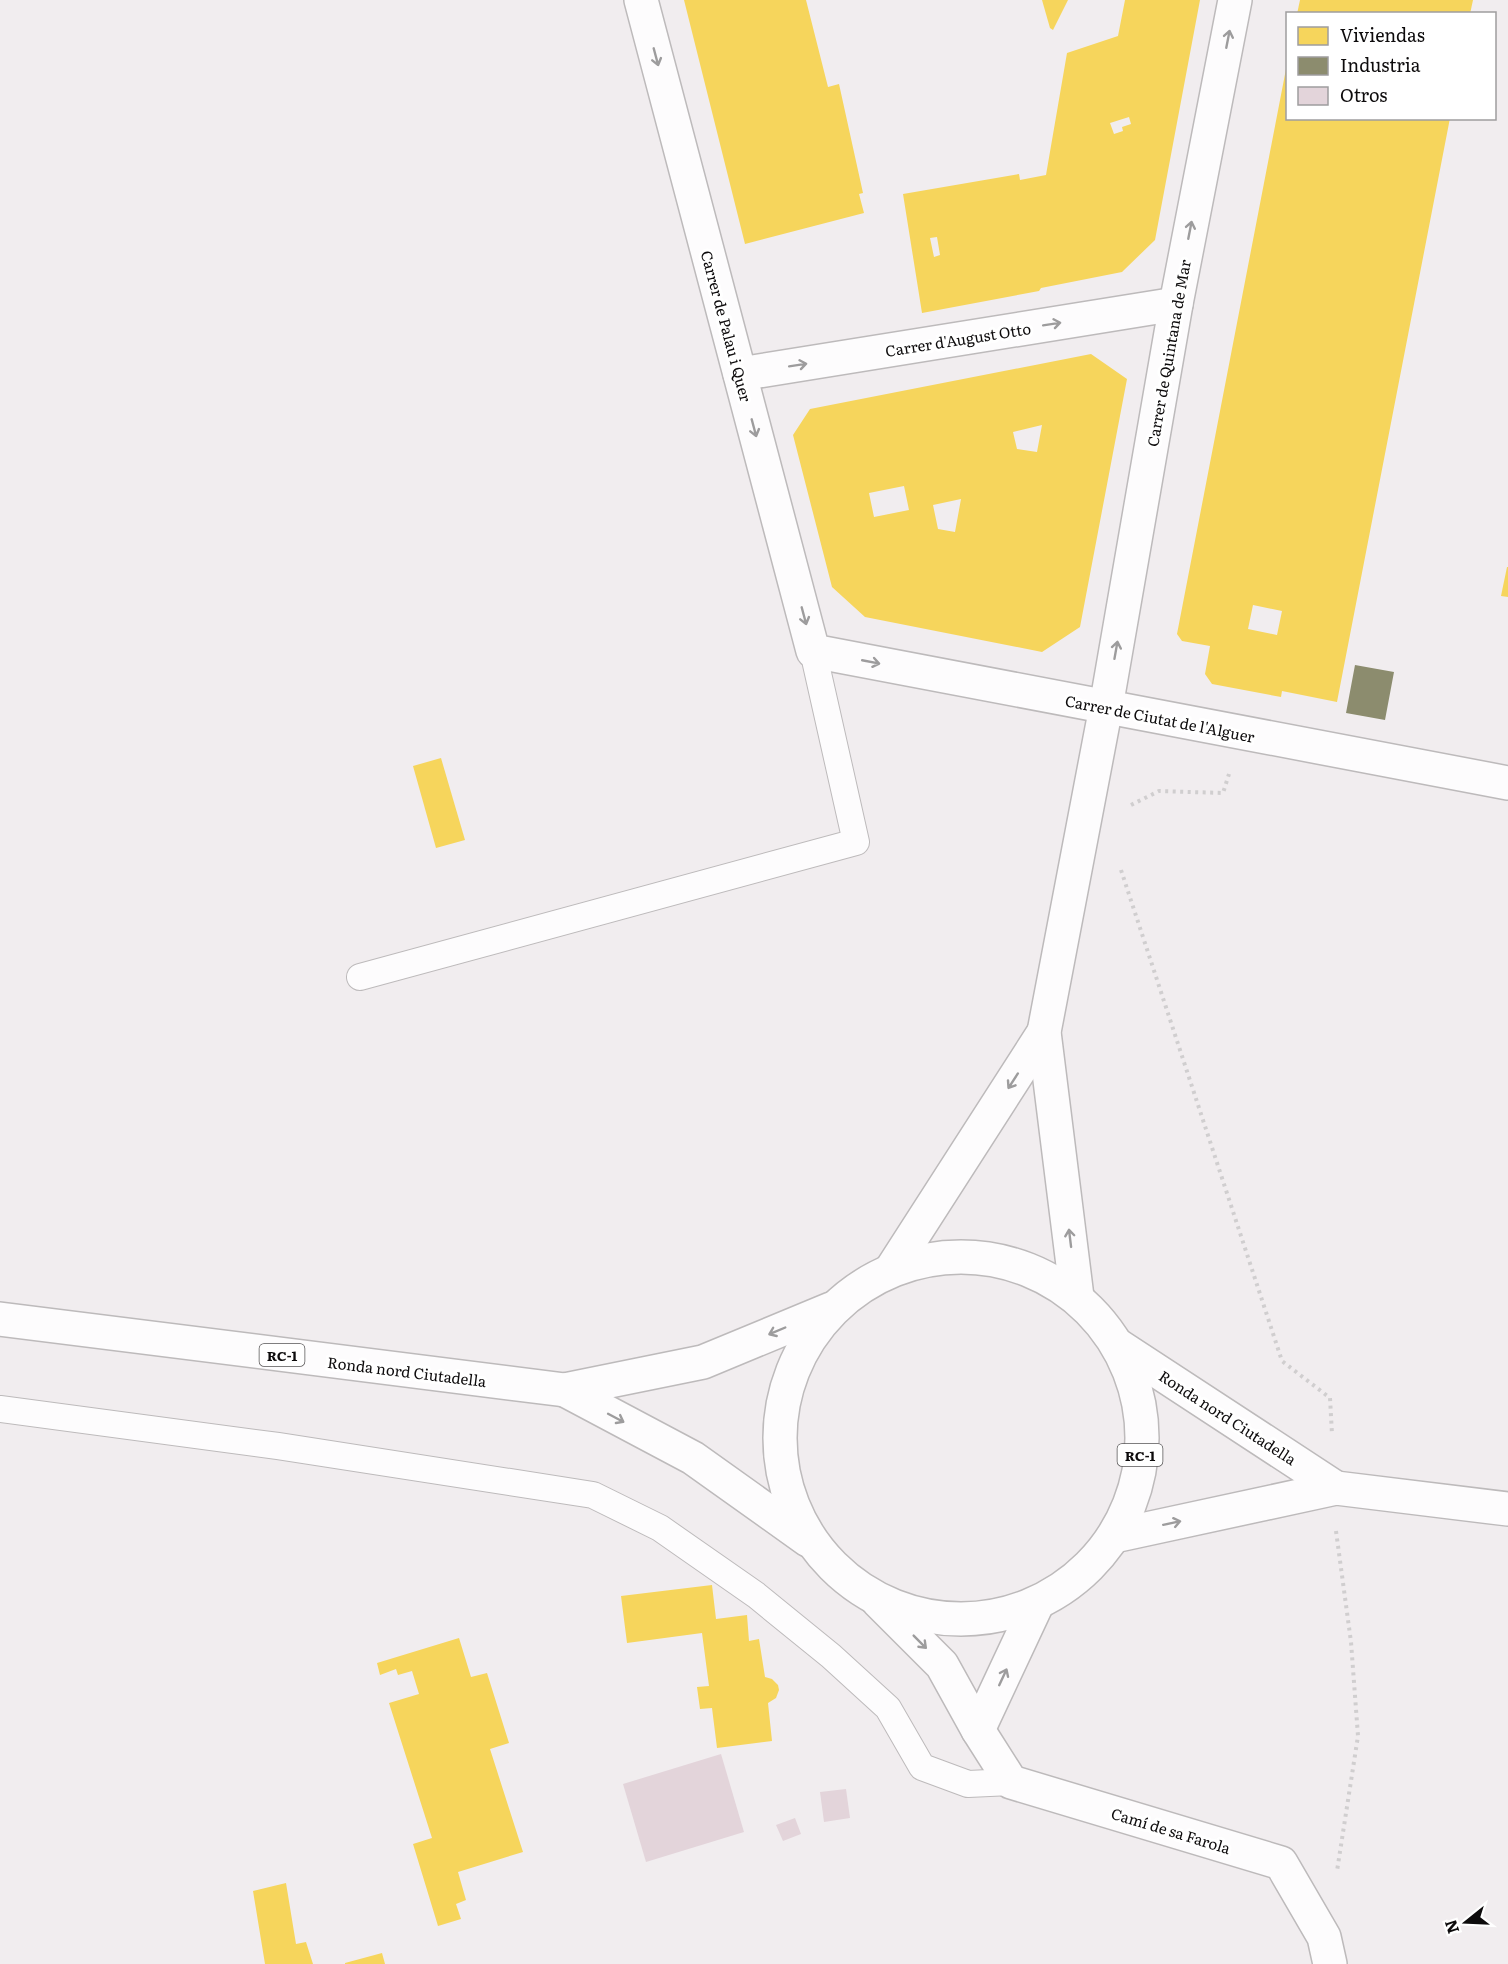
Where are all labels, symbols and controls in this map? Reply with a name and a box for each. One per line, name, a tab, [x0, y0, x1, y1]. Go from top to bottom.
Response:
legend	[1286, 12, 1496, 120]
text: Viviendas	[1340, 21, 1425, 48]
one-way arrow	[1223, 29, 1234, 49]
one-way arrow	[651, 47, 662, 66]
text: Industria	[1340, 51, 1421, 78]
text: Otros	[1340, 81, 1387, 108]
one-way arrow	[1185, 221, 1196, 240]
street label: Carrer de Palau i Quer	[696, 248, 758, 404]
street label: Carrer de Quintana de Mar	[1140, 258, 1196, 448]
street label: Carrer d'August Otto	[884, 316, 1033, 362]
one-way arrow	[1042, 318, 1062, 329]
one-way arrow	[787, 359, 807, 370]
one-way arrow	[749, 418, 760, 437]
one-way arrow	[799, 607, 810, 626]
one-way arrow	[1111, 640, 1122, 660]
one-way arrow	[860, 657, 880, 668]
street label: Carrer de Ciutat de l'Alguer	[1063, 688, 1257, 748]
one-way arrow	[1007, 1072, 1019, 1089]
one-way arrow	[1064, 1229, 1075, 1249]
one-way arrow	[768, 1326, 786, 1337]
road number: RC-1	[260, 1344, 304, 1366]
street label: Ronda nord Ciutadella	[326, 1350, 489, 1392]
street label: Ronda nord Ciutadella	[1155, 1364, 1302, 1471]
one-way arrow	[607, 1413, 625, 1424]
road number: RC-1	[1118, 1444, 1162, 1466]
one-way arrow	[1162, 1517, 1181, 1529]
one-way arrow	[912, 1635, 927, 1650]
one-way arrow	[998, 1668, 1009, 1686]
street label: Camí de sa Farola	[1108, 1801, 1234, 1859]
north arrow	[1436, 1892, 1496, 1952]
text: N	[1437, 1917, 1464, 1937]

